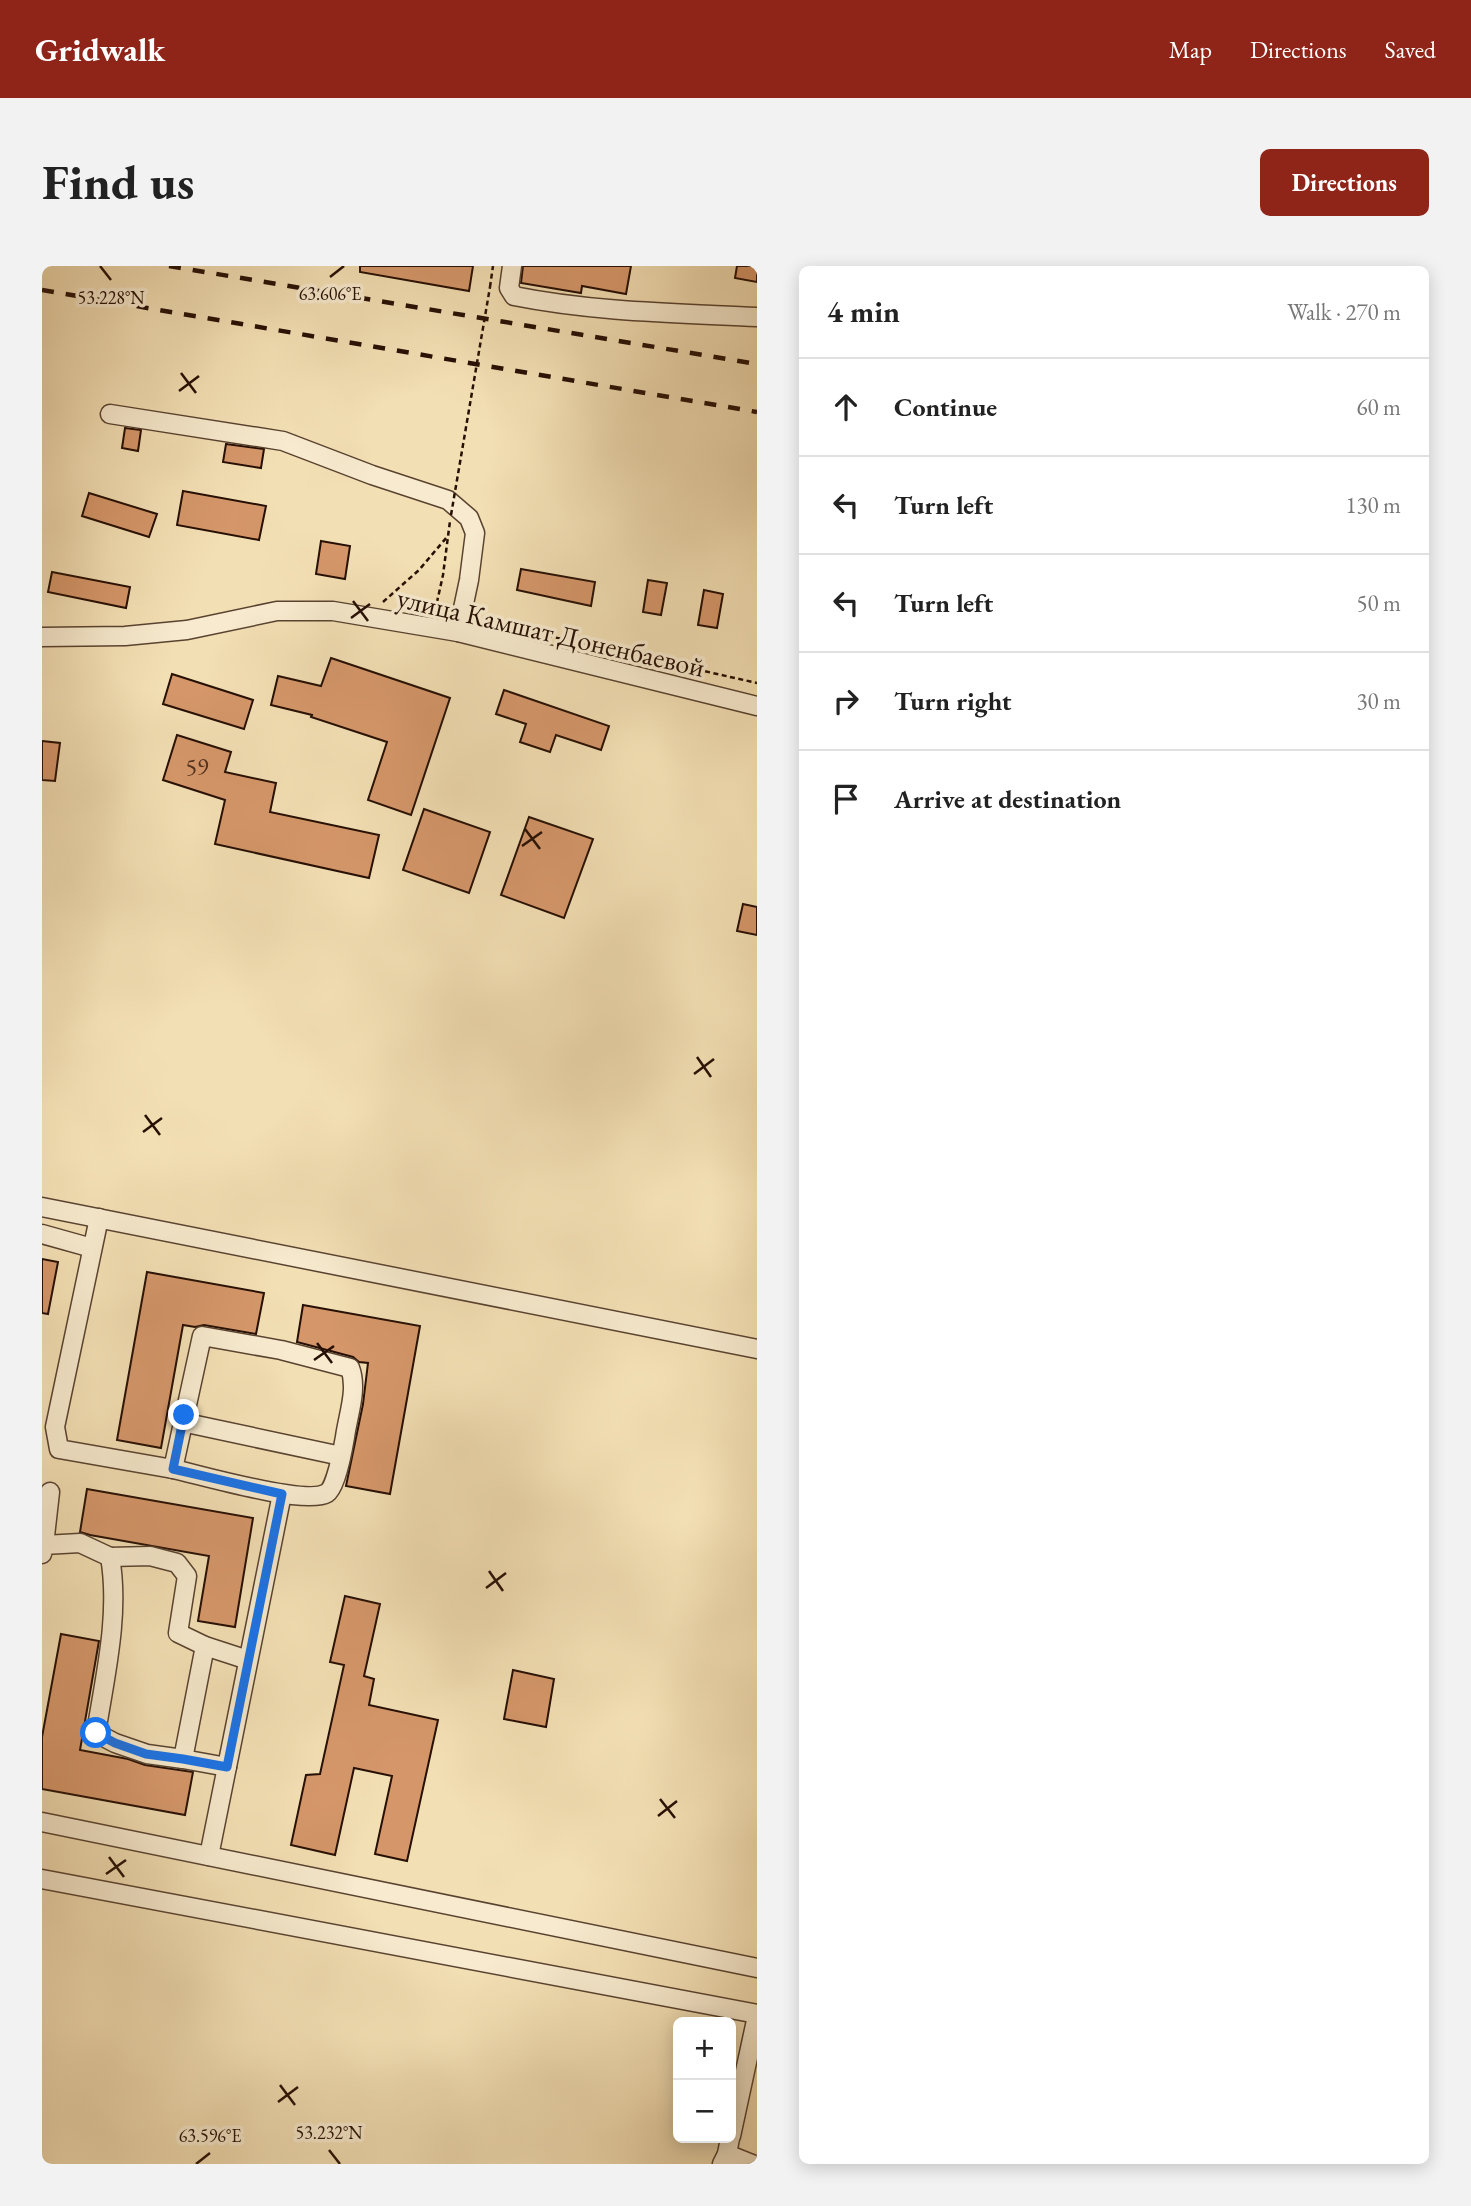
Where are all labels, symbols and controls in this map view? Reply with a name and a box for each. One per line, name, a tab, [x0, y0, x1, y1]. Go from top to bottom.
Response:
text: Gridwalk	[35, 28, 165, 71]
text: Map	[1169, 34, 1212, 65]
text: Directions	[1250, 34, 1347, 65]
text: Saved	[1385, 34, 1436, 65]
button: Directions	[1260, 149, 1429, 216]
text: Find us	[42, 150, 194, 214]
text: 63.606°E	[299, 282, 361, 305]
text: 53.228°N	[78, 286, 145, 309]
text: 4 min	[827, 292, 900, 331]
text: Walk · 270 m	[1287, 297, 1401, 327]
icon: ahead	[827, 388, 865, 426]
text: Continue	[894, 390, 997, 424]
text: 60 m	[1356, 392, 1401, 422]
icon: left	[827, 486, 865, 524]
text: Turn left	[894, 488, 993, 522]
text: 130 m	[1345, 490, 1401, 520]
street label: улица Камшат Доненбаевой	[394, 579, 709, 685]
icon: left	[827, 584, 865, 622]
text: Turn left	[894, 586, 993, 620]
text: 50 m	[1356, 588, 1401, 618]
icon: right	[827, 682, 865, 720]
text: Turn right	[894, 684, 1012, 718]
text: 30 m	[1356, 686, 1401, 716]
house number: 59	[185, 751, 209, 782]
icon: arrive	[827, 780, 865, 818]
text: Arrive at destination	[894, 782, 1121, 816]
route end	[168, 1399, 199, 1430]
route start	[80, 1717, 111, 1748]
map controls	[673, 2017, 736, 2143]
button: +	[673, 2017, 736, 2080]
button: −	[673, 2080, 736, 2143]
text: 53.232°N	[296, 2121, 363, 2144]
text: 63.596°E	[179, 2124, 241, 2147]

